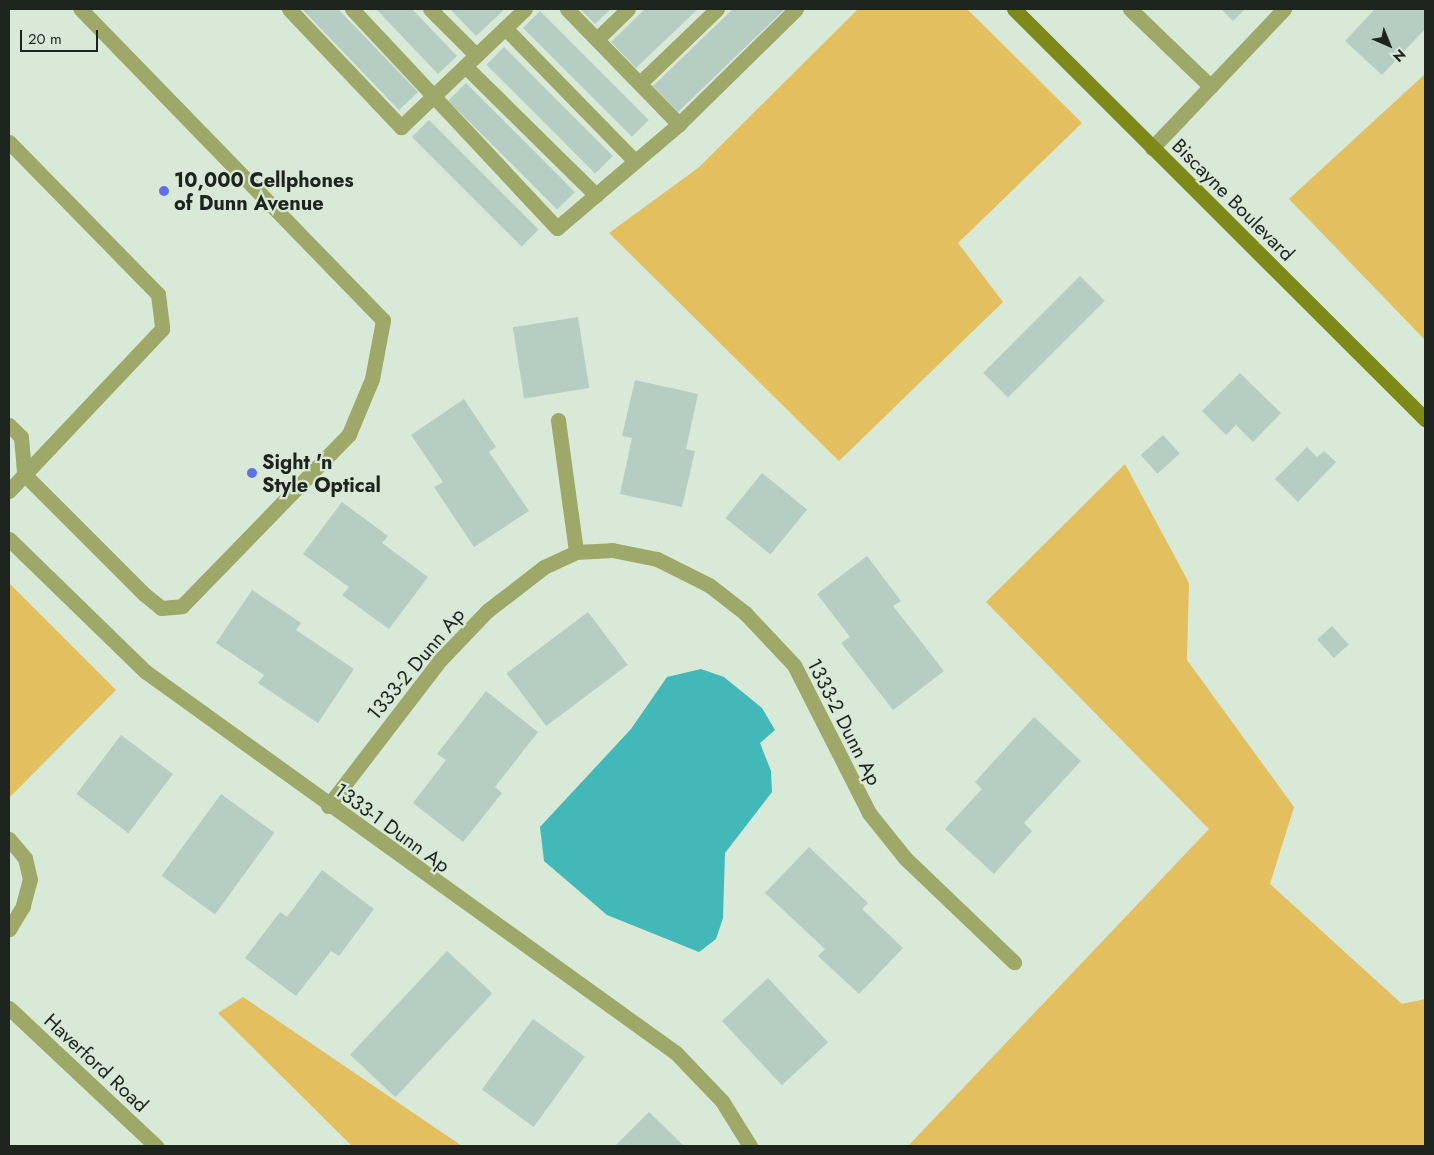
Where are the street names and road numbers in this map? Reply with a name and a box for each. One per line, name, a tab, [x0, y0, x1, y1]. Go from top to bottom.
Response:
street label: Biscayne Boulevard	[1167, 134, 1299, 266]
street label: 1333-2 Dunn Ap	[362, 603, 470, 725]
street label: 1333-2 Dunn Ap	[802, 655, 886, 789]
street label: 1333-1 Dunn Ap	[330, 778, 454, 878]
street label: Haverford Road	[39, 1009, 153, 1117]

